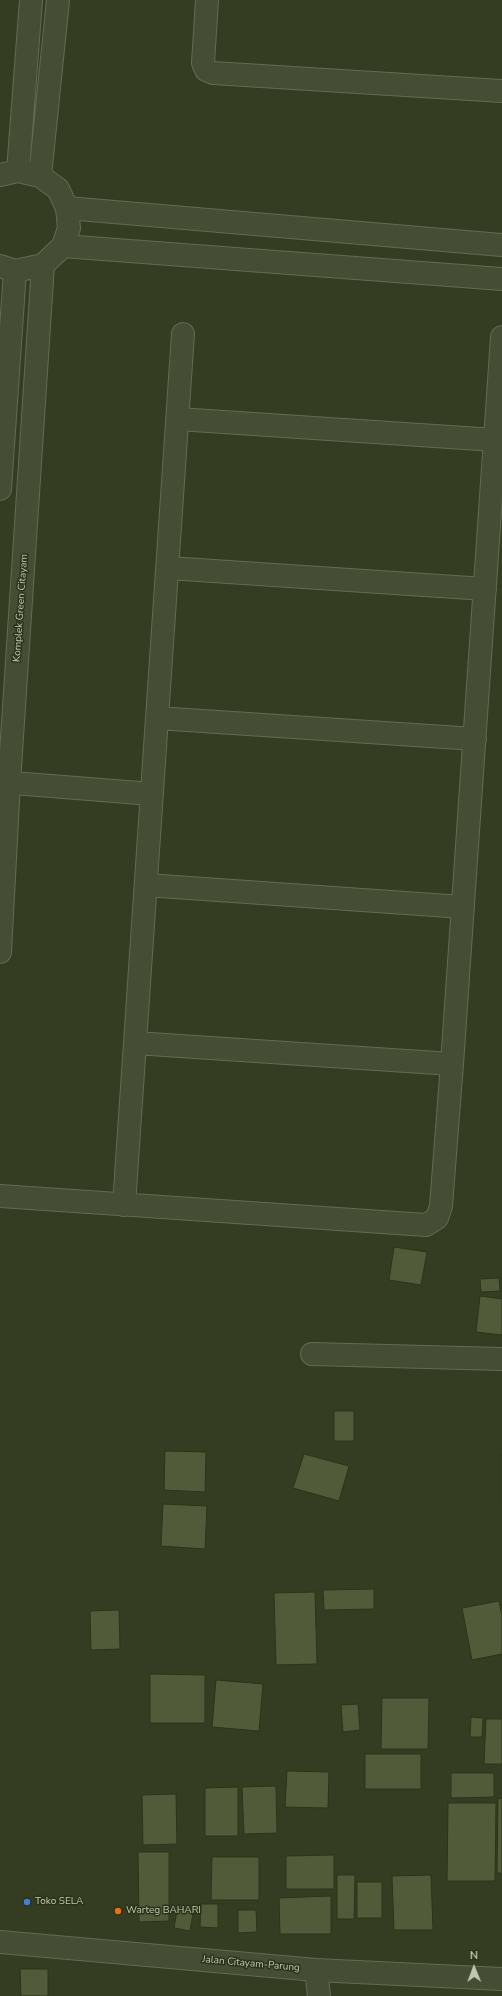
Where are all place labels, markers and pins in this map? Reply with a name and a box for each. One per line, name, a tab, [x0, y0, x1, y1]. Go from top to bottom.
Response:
place label: Toko SELA	[35, 1896, 83, 1908]
marker: Toko SELA	[22, 1897, 32, 1907]
place label: Warteg BAHARI	[126, 1905, 201, 1917]
marker: Warteg BAHARI	[113, 1906, 123, 1916]

